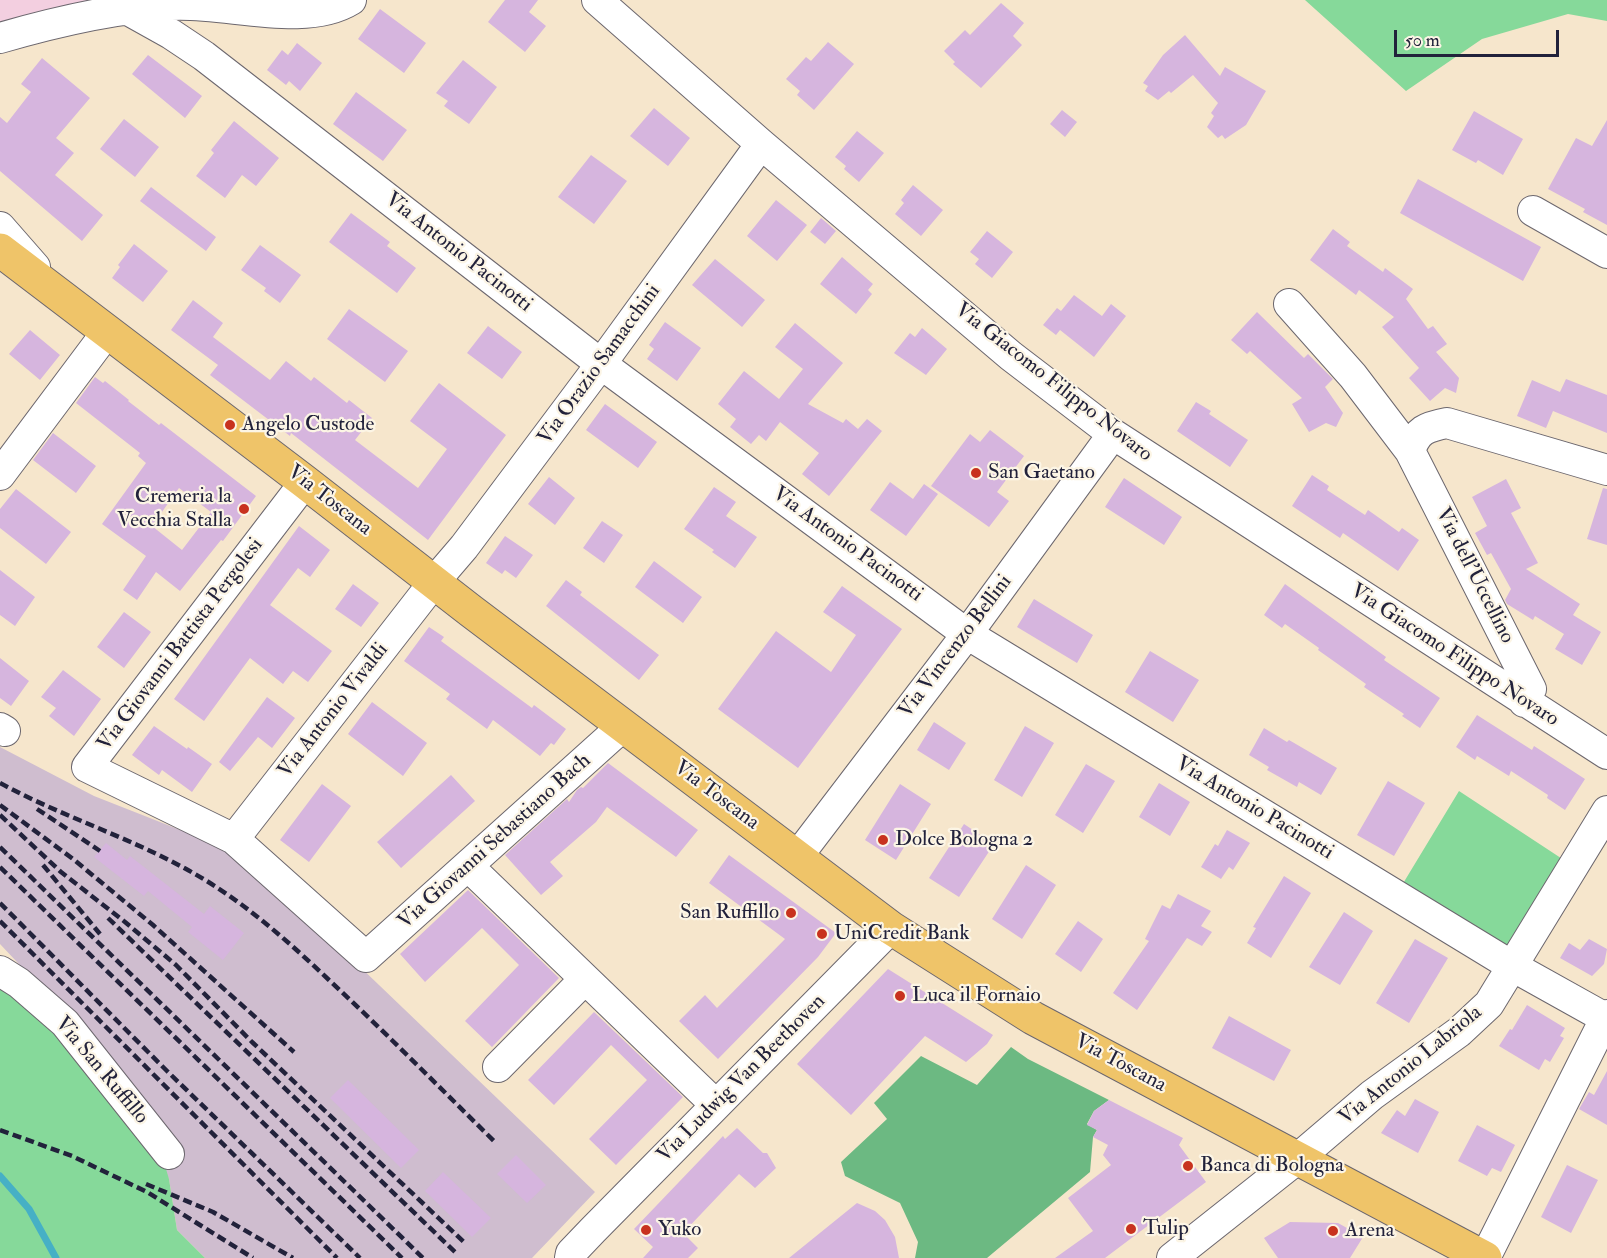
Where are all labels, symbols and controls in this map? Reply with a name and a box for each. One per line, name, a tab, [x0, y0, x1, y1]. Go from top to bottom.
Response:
scale bar	[1397, 18, 1562, 56]
text: 50 m	[1405, 29, 1440, 52]
street label: Via Antonio Pacinotti	[379, 188, 537, 318]
street label: Via Orazio Samacchini	[533, 280, 667, 450]
street label: Via Giacomo Filippo Novaro	[949, 298, 1157, 468]
place label: Angelo Custode	[242, 412, 374, 438]
marker: Angelo Custode	[223, 418, 237, 432]
street label: Via Toscana	[282, 460, 376, 542]
place label: San Gaetano	[988, 460, 1095, 486]
marker: San Gaetano	[969, 466, 983, 480]
street label: Via Antonio Pacinotti	[767, 482, 927, 608]
place label: Cremeria la Vecchia Stalla	[117, 484, 232, 534]
marker: Cremeria la Vecchia Stalla	[237, 502, 251, 516]
street label: Via dell'Uccellino	[1429, 504, 1519, 648]
street label: Via Giovanni Battista Pergolesi	[93, 534, 269, 756]
street label: Via Vincenzo Bellini	[894, 570, 1018, 724]
street label: Via Giacomo Filippo Novaro	[1345, 579, 1563, 733]
street label: Via Antonio Vivaldi	[274, 639, 394, 783]
street label: Via Giovanni Sebastiano Bach	[393, 749, 597, 935]
street label: Via Antonio Pacinotti	[1170, 752, 1338, 866]
street label: Via Toscana	[668, 756, 764, 836]
place label: Dolce Bologna 2	[895, 827, 1033, 853]
marker: Dolce Bologna 2	[876, 833, 890, 847]
place label: San Ruffillo	[680, 900, 779, 926]
marker: San Ruffillo	[784, 906, 798, 920]
place label: UniCredit Bank	[834, 921, 969, 947]
marker: UniCredit Bank	[815, 927, 829, 941]
place label: Luca il Fornaio	[912, 983, 1041, 1009]
marker: Luca il Fornaio	[893, 989, 907, 1003]
street label: Via Ludwig Van Beethoven	[653, 990, 831, 1168]
street label: Via Antonio Labriola	[1334, 1001, 1488, 1131]
street label: Via San Ruffillo	[49, 1012, 153, 1130]
street label: Via Toscana	[1070, 1029, 1170, 1099]
place label: Banca di Bologna	[1200, 1153, 1344, 1179]
marker: Banca di Bologna	[1181, 1159, 1195, 1173]
place label: Tulip	[1143, 1216, 1189, 1242]
place label: Yuko	[658, 1217, 701, 1243]
place label: Arena	[1345, 1218, 1394, 1244]
marker: Tulip	[1124, 1222, 1138, 1236]
marker: Yuko	[639, 1223, 653, 1237]
marker: Arena	[1326, 1224, 1340, 1238]

